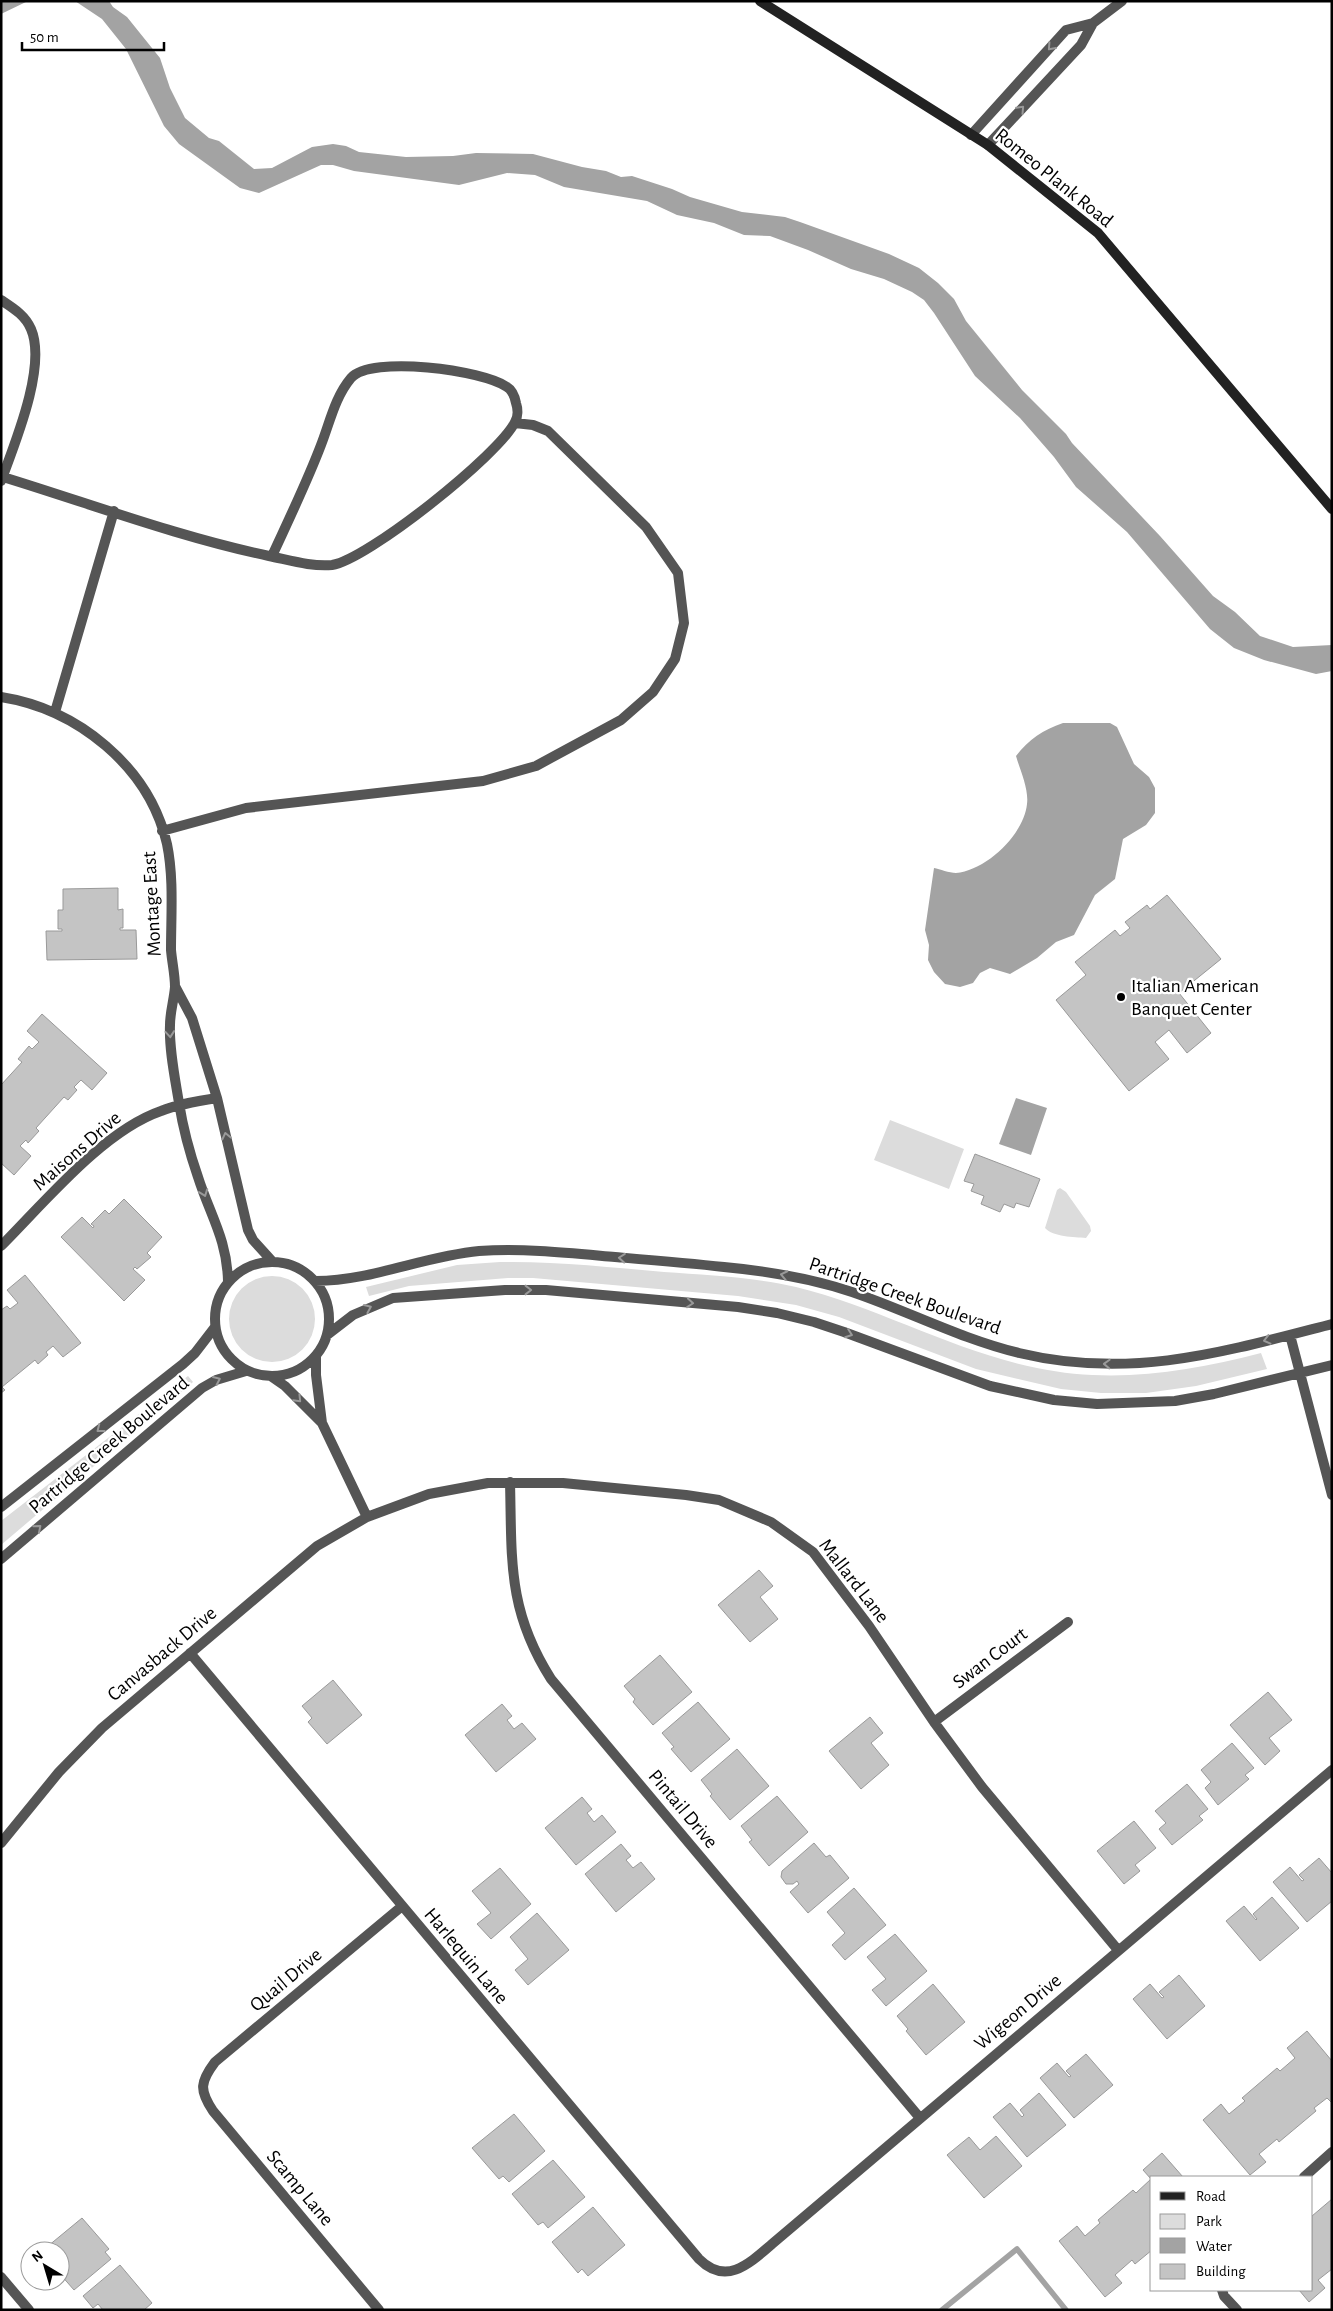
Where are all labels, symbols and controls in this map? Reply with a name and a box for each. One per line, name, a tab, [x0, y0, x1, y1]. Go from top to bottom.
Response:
scale bar	[22, 20, 165, 52]
text: 50 m	[30, 30, 59, 45]
one-way arrow	[1048, 41, 1057, 50]
one-way arrow	[1015, 106, 1024, 115]
street label: Romeo Plank Road	[991, 125, 1117, 231]
street label: Montage East	[139, 850, 165, 957]
place label: Italian American Banquet Center	[1131, 976, 1259, 1019]
marker: Italian American Banquet Center	[1115, 991, 1127, 1003]
one-way arrow	[165, 1030, 176, 1038]
street label: Maisons Drive	[29, 1108, 125, 1194]
one-way arrow	[221, 1131, 232, 1140]
one-way arrow	[198, 1188, 208, 1197]
one-way arrow	[618, 1252, 626, 1263]
street label: Partridge Creek Boulevard	[806, 1254, 1004, 1338]
one-way arrow	[779, 1270, 788, 1281]
one-way arrow	[524, 1285, 532, 1295]
one-way arrow	[686, 1297, 694, 1308]
one-way arrow	[363, 1304, 372, 1314]
one-way arrow	[844, 1328, 853, 1338]
one-way arrow	[1263, 1334, 1272, 1345]
one-way arrow	[1103, 1359, 1111, 1369]
street label: Partridge Creek Boulevard	[25, 1373, 193, 1517]
one-way arrow	[212, 1376, 221, 1386]
one-way arrow	[292, 1393, 301, 1402]
one-way arrow	[97, 1423, 106, 1432]
one-way arrow	[32, 1525, 41, 1533]
street label: Mallard Lane	[815, 1535, 893, 1627]
street label: Canvasback Drive	[104, 1603, 220, 1705]
street label: Swan Court	[949, 1623, 1031, 1692]
street label: Pintail Drive	[645, 1766, 721, 1852]
street label: Harlequin Lane	[420, 1904, 512, 2008]
street label: Quail Drive	[246, 1944, 326, 2016]
street label: Wigeon Drive	[971, 1970, 1065, 2054]
street label: Scamp Lane	[263, 2146, 337, 2230]
legend	[1150, 2176, 1313, 2291]
text: Road	[1196, 2189, 1226, 2204]
text: Park	[1196, 2214, 1222, 2229]
text: Water	[1196, 2239, 1232, 2254]
north arrow	[20, 2241, 70, 2291]
text: N	[29, 2248, 46, 2265]
text: Building	[1196, 2264, 1246, 2279]

